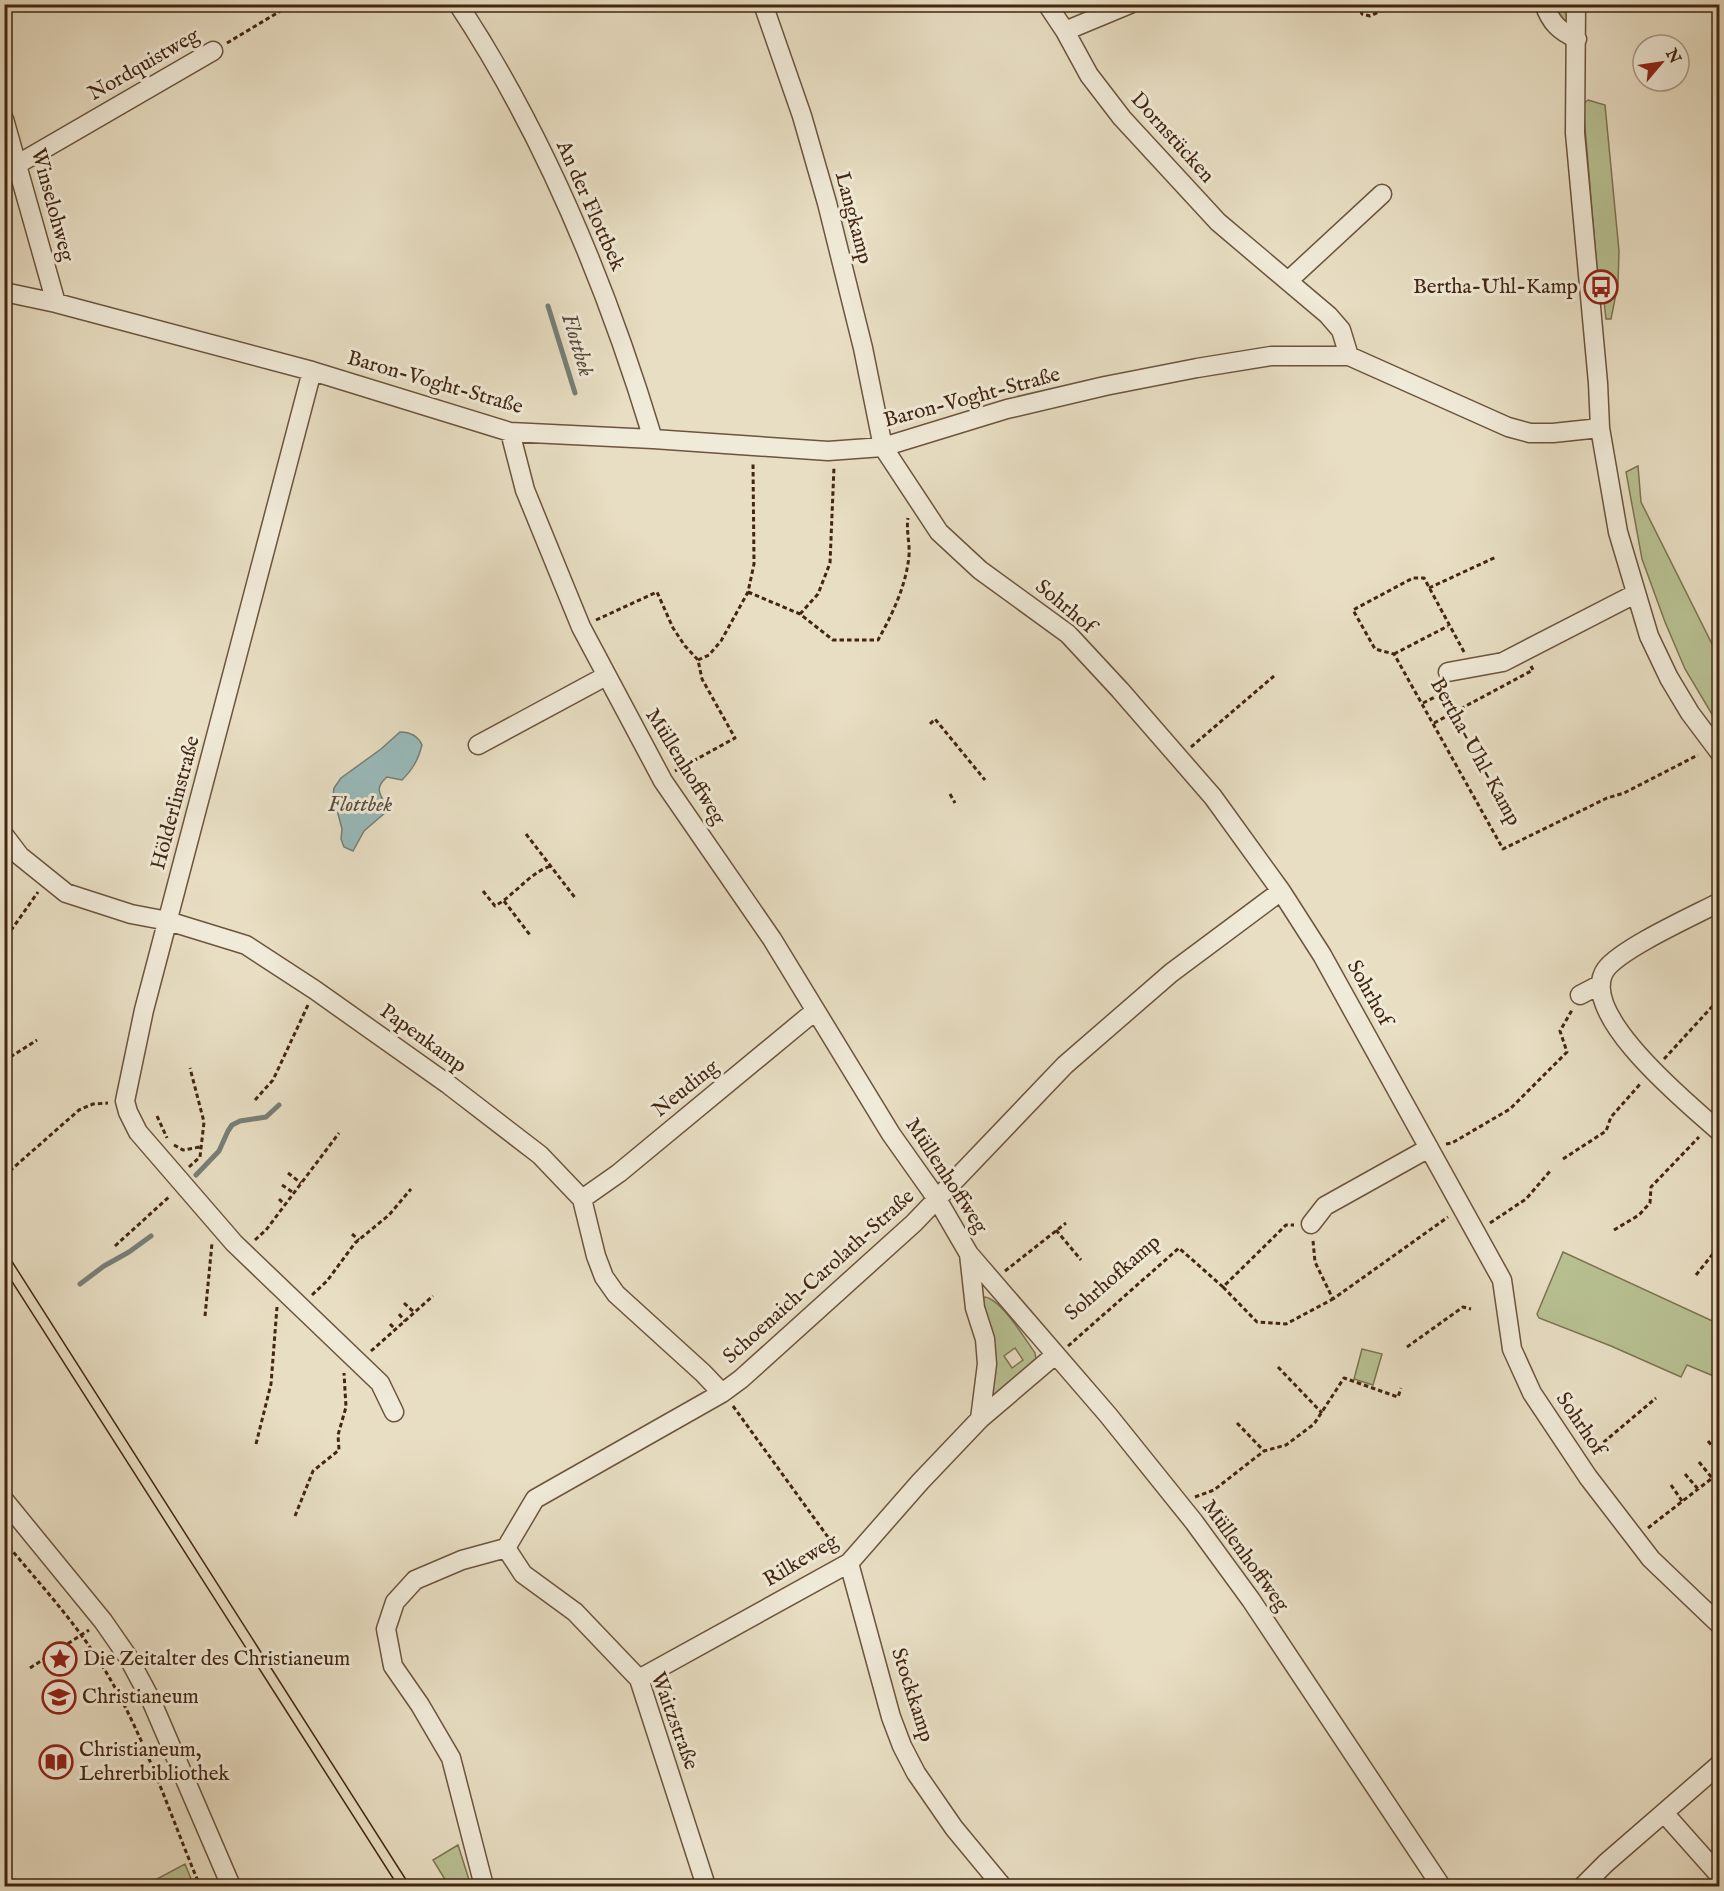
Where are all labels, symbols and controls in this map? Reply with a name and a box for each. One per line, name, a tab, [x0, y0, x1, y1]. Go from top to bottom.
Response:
street label: Nordquistweg	[84, 22, 205, 108]
north arrow	[1631, 33, 1691, 93]
text: N	[1660, 45, 1685, 68]
street label: Dornstücken	[1124, 87, 1220, 189]
street label: An der Flottbek	[549, 136, 631, 276]
street label: Winselohweg	[24, 145, 80, 265]
street label: Langkamp	[828, 169, 878, 267]
bus stop icon: Bertha-Uhl-Kamp	[1583, 269, 1619, 305]
place label: Bertha-Uhl-Kamp	[1413, 274, 1578, 301]
water label: Flottbek	[554, 310, 600, 380]
street label: Baron-Voght-Straße	[344, 345, 526, 421]
street label: Baron-Voght-Straße	[881, 361, 1063, 435]
street label: Sohrhof	[1029, 574, 1103, 642]
street label: Bertha-Uhl-Kamp	[1423, 673, 1527, 831]
street label: Müllenhoffweg	[638, 704, 732, 831]
street label: Hölderlinstraße	[145, 733, 207, 873]
water label: Flottbek	[328, 791, 392, 819]
street label: Sohrhof	[1340, 956, 1400, 1033]
street label: Papenkamp	[374, 998, 472, 1080]
street label: Neuding	[647, 1054, 725, 1124]
street label: Müllenhoffweg	[899, 1113, 994, 1239]
street label: Schoenaich-Carolath-Straße	[718, 1183, 921, 1370]
street label: Sohrhofkamp	[1059, 1229, 1167, 1327]
street label: Sohrhof	[1549, 1387, 1613, 1464]
street label: Müllenhoffweg	[1195, 1495, 1295, 1618]
street label: Rilkeweg	[759, 1528, 844, 1594]
place icon: Die Zeitalter des Christianeum	[42, 1641, 78, 1677]
street label: Stockkamp	[884, 1645, 940, 1745]
place label: Die Zeitalter des Christianeum	[83, 1646, 350, 1673]
street label: Waitzstraße	[644, 1668, 704, 1774]
school or university icon: Christianeum	[41, 1679, 77, 1715]
place label: Christianeum	[82, 1684, 199, 1711]
place label: Christianeum, Lehrerbibliothek	[79, 1737, 230, 1788]
library icon: Christianeum, Lehrerbibliothek	[38, 1744, 74, 1780]

